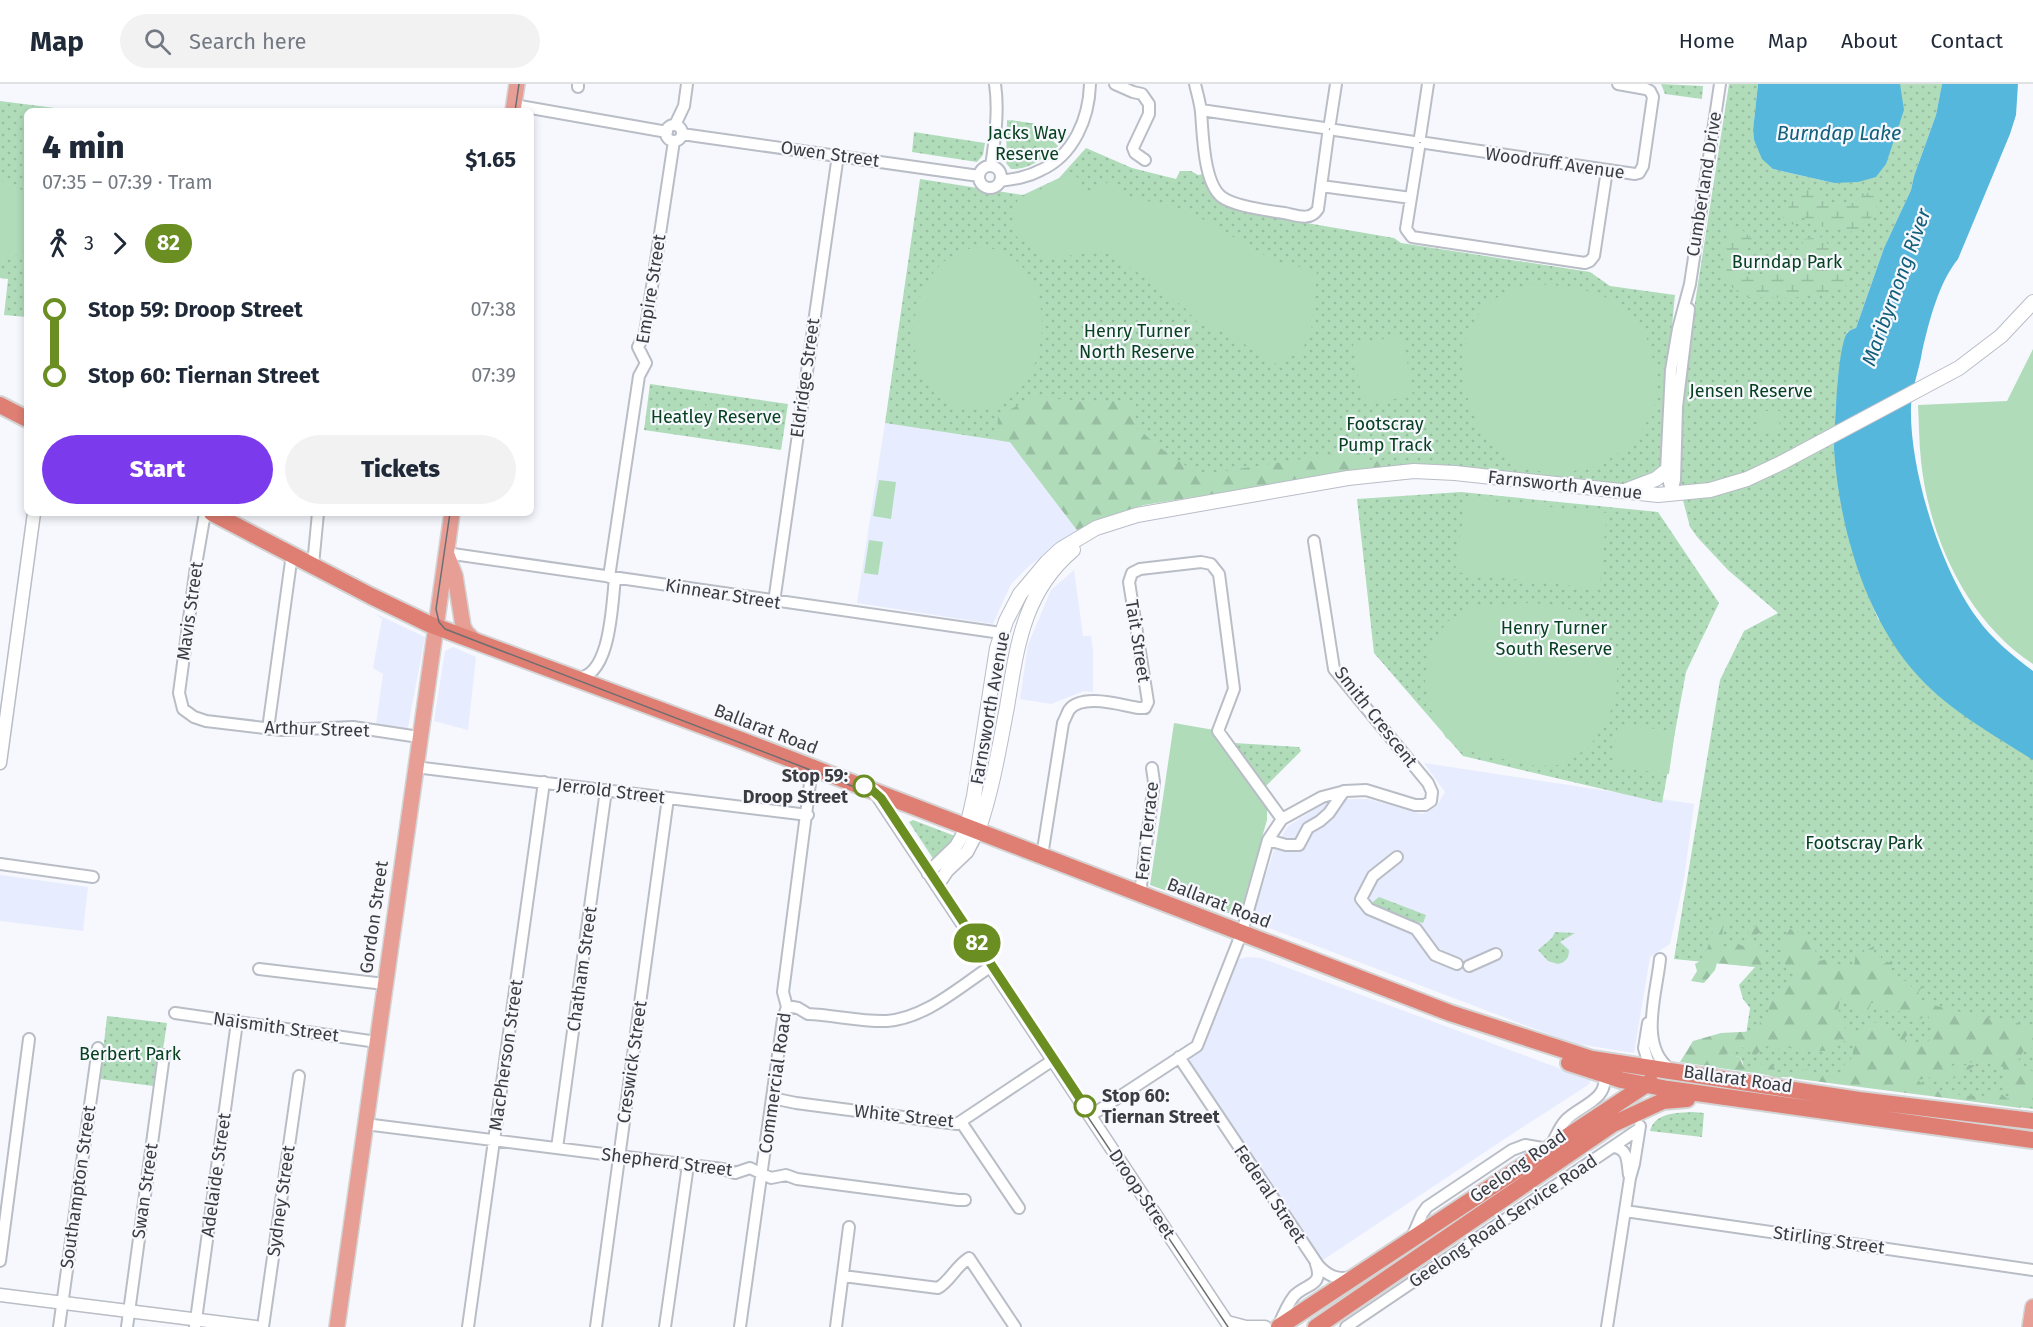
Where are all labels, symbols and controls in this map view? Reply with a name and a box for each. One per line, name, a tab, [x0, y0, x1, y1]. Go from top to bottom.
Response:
search box	[120, 14, 540, 68]
text: Map	[30, 25, 84, 58]
icon: search	[141, 25, 174, 58]
text: Search here	[189, 28, 307, 55]
text: Home	[1679, 28, 1735, 54]
text: Map	[1768, 28, 1808, 54]
text: About	[1841, 28, 1898, 54]
text: Contact	[1931, 28, 2003, 54]
street label: Cumberland Drive	[1682, 110, 1726, 258]
water label: Burndap Lake	[1777, 121, 1901, 145]
park label: Jacks Way Reserve	[988, 122, 1067, 165]
text: 4 min	[42, 127, 125, 167]
street label: Owen Street	[779, 136, 881, 172]
street label: Woodruff Avenue	[1484, 142, 1626, 184]
text: $1.65	[465, 146, 516, 173]
text: 07:35 – 07:39 · Tram	[42, 170, 213, 194]
water label: Maribyrnong River	[1856, 204, 1936, 369]
icon: walk	[42, 227, 75, 260]
icon: forward	[103, 227, 136, 260]
text: 82	[157, 230, 180, 256]
text: 3	[84, 231, 94, 255]
street label: Empire Street	[631, 232, 671, 345]
park label: Burndap Park	[1732, 251, 1843, 273]
text: Stop 59: Droop Street	[88, 296, 303, 323]
text: 07:38	[470, 297, 516, 321]
street label: Eldridge Street	[786, 316, 824, 439]
park label: Henry Turner North Reserve	[1079, 320, 1195, 363]
text: Stop 60: Tiernan Street	[88, 362, 319, 389]
text: 07:39	[471, 363, 516, 387]
park label: Jensen Reserve	[1689, 380, 1813, 402]
park label: Heatley Reserve	[651, 406, 781, 428]
park label: Footscray Pump Track	[1338, 413, 1433, 456]
button: Start	[42, 435, 273, 504]
button: Tickets	[285, 435, 516, 504]
street label: Farnsworth Avenue	[1487, 466, 1643, 504]
street label: Mavis Street	[172, 560, 208, 662]
street label: Kinnear Street	[664, 574, 783, 614]
street label: Tait Street	[1121, 598, 1155, 684]
park label: Henry Turner South Reserve	[1496, 617, 1612, 660]
street label: Farnsworth Avenue	[966, 630, 1014, 786]
street label: Smith Crescent	[1330, 662, 1422, 772]
street label: Ballarat Road	[711, 699, 821, 759]
street label: Arthur Street	[264, 716, 371, 742]
place label: Stop 59: Droop Street	[743, 765, 849, 808]
street label: Jerrold Street	[556, 773, 667, 809]
marker: Stop 59: Droop Street	[853, 775, 875, 797]
street label: Fern Terrace	[1131, 780, 1163, 882]
park label: Footscray Park	[1805, 832, 1924, 854]
street label: Gordon Street	[355, 859, 393, 975]
street label: Ballarat Road	[1164, 873, 1274, 933]
street label: Chatham Street	[562, 905, 602, 1033]
line badge: 82	[950, 924, 1004, 962]
text: 82	[966, 930, 988, 956]
street label: MacPherson Street	[484, 977, 528, 1132]
street label: Creswick Street	[612, 999, 652, 1125]
street label: Naismith Street	[212, 1007, 341, 1047]
street label: Commercial Road	[754, 1011, 796, 1155]
park label: Berbert Park	[79, 1043, 182, 1065]
street label: Ballarat Road	[1682, 1060, 1794, 1098]
place label: Stop 60: Tiernan Street	[1102, 1085, 1221, 1128]
marker: Stop 60: Tiernan Street	[1074, 1095, 1096, 1117]
street label: White Street	[853, 1100, 955, 1132]
street label: Southampton Street	[56, 1103, 100, 1270]
street label: Adelaide Street	[196, 1111, 236, 1238]
street label: Geelong Road	[1465, 1125, 1571, 1207]
street label: Swan Street	[127, 1141, 163, 1240]
street label: Federal Street	[1229, 1141, 1311, 1248]
street label: Shepherd Street	[600, 1143, 734, 1181]
street label: Sydney Street	[262, 1144, 300, 1258]
street label: Droop Street	[1104, 1145, 1180, 1243]
street label: Geelong Road Service Road	[1405, 1150, 1601, 1292]
street label: Stirling Street	[1772, 1221, 1887, 1259]

